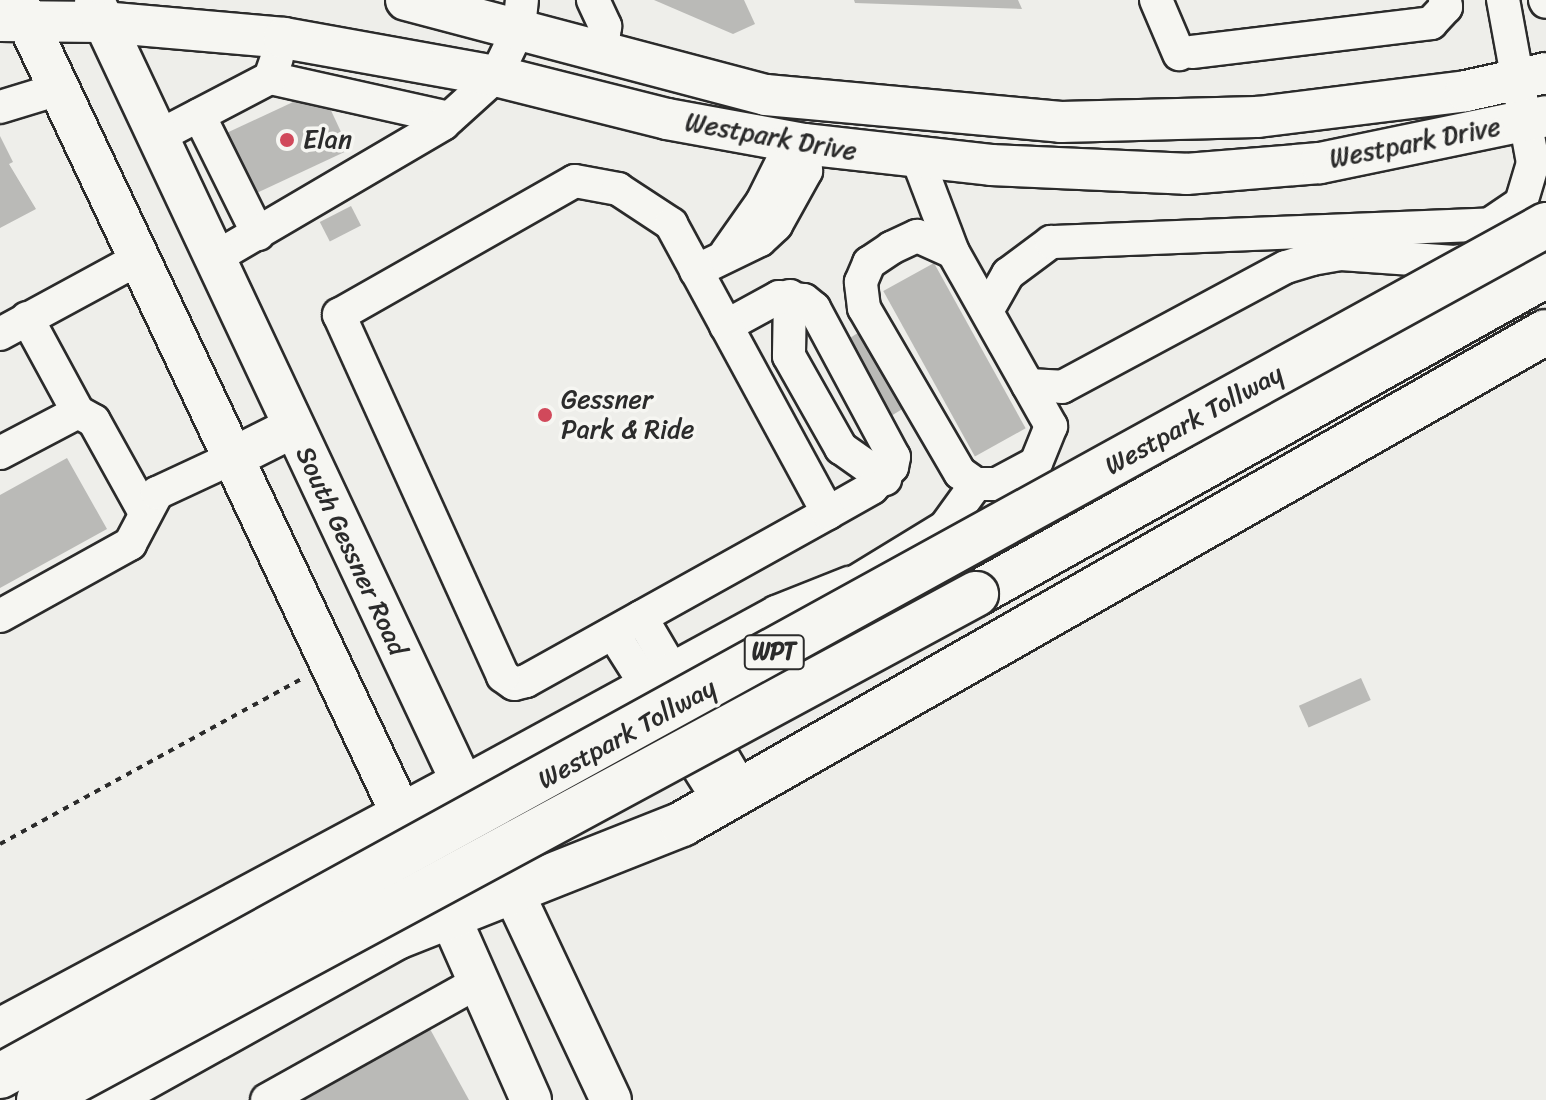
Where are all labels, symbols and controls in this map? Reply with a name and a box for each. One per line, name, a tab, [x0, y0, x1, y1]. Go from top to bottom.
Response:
street label: Westpark Drive	[683, 107, 859, 167]
street label: Westpark Drive	[1327, 111, 1503, 175]
place label: Elan	[303, 124, 352, 156]
marker: Elan	[278, 131, 296, 149]
street label: Westpark Tollway	[1099, 358, 1289, 482]
place label: Gessner Park & Ride	[561, 384, 694, 446]
marker: Gessner Park & Ride	[536, 406, 554, 424]
street label: South Gessner Road	[288, 440, 414, 662]
road number: WPT	[742, 632, 806, 672]
street label: Westpark Tollway	[532, 672, 722, 796]

